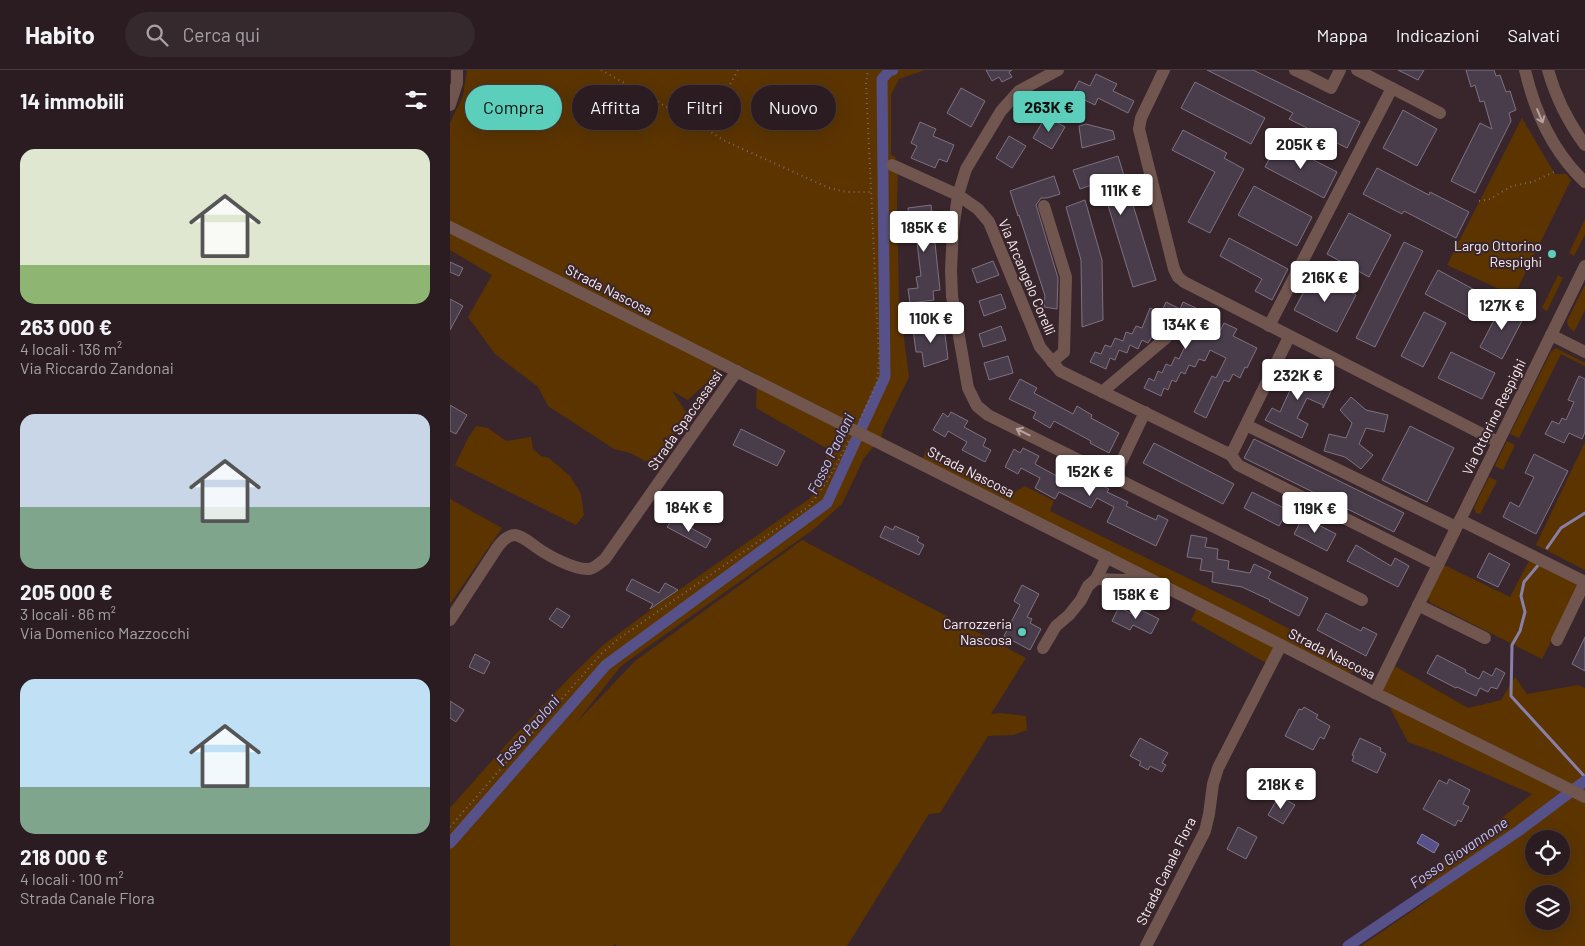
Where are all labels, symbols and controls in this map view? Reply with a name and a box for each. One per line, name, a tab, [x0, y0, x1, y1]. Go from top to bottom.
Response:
search box	[125, 12, 475, 57]
text: Habito	[25, 20, 95, 49]
icon: search	[143, 21, 171, 49]
text: Cerca qui	[183, 23, 260, 46]
text: Mappa	[1317, 24, 1368, 46]
text: Indicazioni	[1396, 24, 1480, 46]
text: Salvati	[1508, 24, 1560, 46]
chip: Compra	[465, 85, 562, 130]
chip: Affitta	[572, 85, 658, 130]
chip: Filtri	[668, 85, 741, 130]
chip: Nuovo	[751, 85, 836, 130]
icon: filters	[402, 86, 430, 114]
text: 14 immobili	[20, 88, 124, 113]
pin: 263K €	[1008, 90, 1090, 133]
text: 263K €	[1024, 97, 1074, 116]
one-way arrow	[1535, 108, 1545, 123]
pin: 205K €	[1260, 128, 1342, 170]
text: 205K €	[1276, 134, 1326, 153]
pin: 111K €	[1080, 174, 1162, 216]
text: 111K €	[1101, 180, 1141, 199]
icon: home	[180, 181, 270, 271]
pin: 185K €	[883, 210, 965, 253]
street label: Via Arcangelo Corelli	[995, 216, 1060, 337]
text: 185K €	[901, 217, 947, 236]
place label: Largo Ottorino Respighi	[1454, 237, 1542, 270]
marker: Largo Ottorino Respighi	[1546, 248, 1558, 260]
street label: Strada Nascosa	[563, 260, 655, 319]
pin: 216K €	[1284, 260, 1366, 303]
text: 216K €	[1302, 267, 1348, 286]
pin: 127K €	[1461, 288, 1543, 331]
text: 127K €	[1479, 295, 1525, 314]
pin: 110K €	[890, 302, 972, 344]
text: 110K €	[909, 308, 953, 327]
pin: 134K €	[1145, 308, 1227, 350]
text: 263 000 €	[20, 314, 112, 339]
text: 134K €	[1162, 314, 1210, 333]
text: 4 locali · 136 m²	[20, 339, 122, 358]
street label: Via Ottorino Respighi	[1458, 356, 1529, 478]
text: Via Riccardo Zandonai	[20, 358, 174, 377]
pin: 232K €	[1257, 358, 1339, 401]
text: 232K €	[1273, 365, 1323, 384]
street label: Strada Spaccasassi	[644, 366, 726, 473]
water label: Fosso Paoloni	[803, 410, 857, 497]
one-way arrow	[1016, 427, 1031, 436]
street label: Strada Nascosa	[925, 442, 1017, 501]
icon: home	[180, 446, 270, 536]
pin: 152K €	[1049, 454, 1131, 497]
text: 152K €	[1067, 461, 1113, 480]
pin: 184K €	[648, 490, 730, 533]
pin: 119K €	[1274, 492, 1356, 534]
text: 184K €	[665, 497, 713, 516]
text: 119K €	[1293, 498, 1337, 517]
pin: 158K €	[1095, 578, 1177, 620]
text: 205 000 €	[20, 579, 113, 604]
text: 158K €	[1113, 584, 1159, 603]
text: 3 locali · 86 m²	[20, 604, 116, 623]
place label: Carrozzeria Nascosa	[943, 615, 1012, 648]
text: Via Domenico Mazzocchi	[20, 623, 190, 642]
street label: Strada Nascosa	[1286, 624, 1378, 683]
marker: Carrozzeria Nascosa	[1016, 626, 1028, 638]
water label: Fosso Paoloni	[492, 691, 563, 769]
icon: home	[180, 711, 270, 801]
pin: 218K €	[1240, 768, 1322, 810]
text: 218K €	[1258, 774, 1304, 793]
water label: Fosso Giovannone	[1406, 813, 1511, 892]
street label: Strada Canale Flora	[1132, 814, 1199, 927]
map controls	[1525, 830, 1570, 930]
button: locate	[1525, 830, 1570, 875]
text: 218 000 €	[20, 844, 108, 869]
text: 4 locali · 100 m²	[20, 869, 124, 888]
button: layers	[1525, 885, 1570, 930]
text: Strada Canale Flora	[20, 888, 155, 907]

